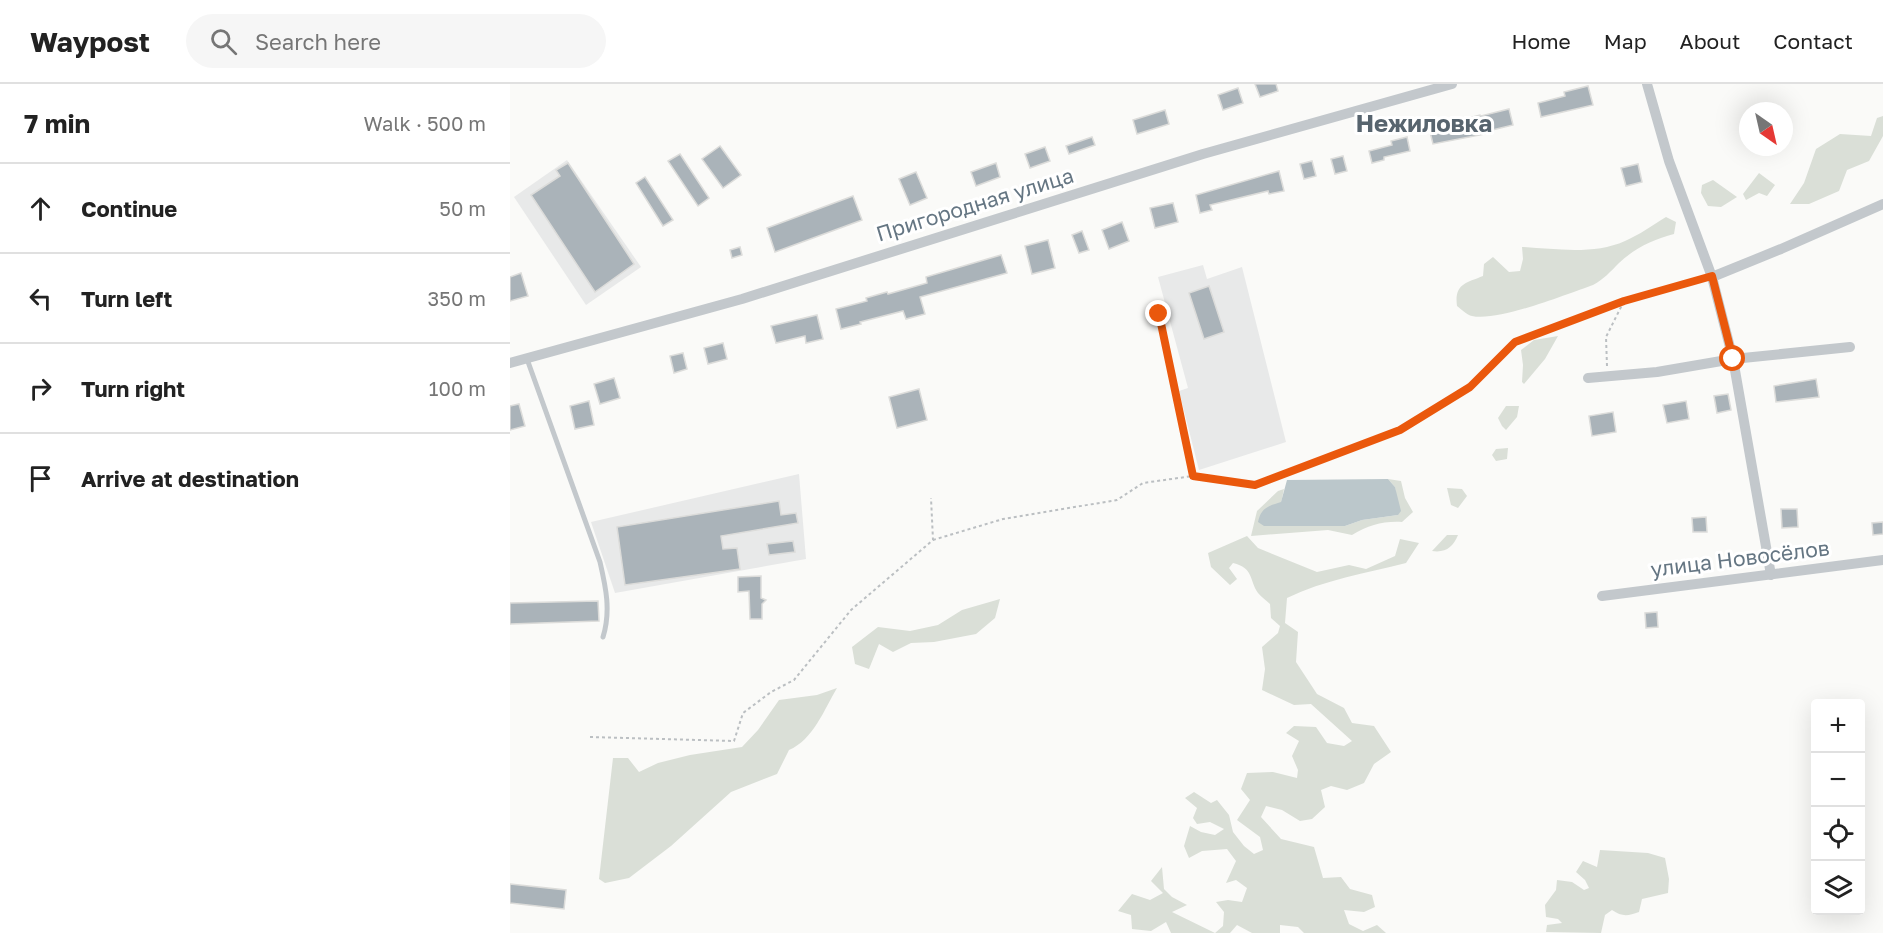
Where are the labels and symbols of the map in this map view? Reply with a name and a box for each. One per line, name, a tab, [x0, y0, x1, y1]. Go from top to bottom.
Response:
north arrow	[1739, 102, 1793, 156]
district label: Нежиловка	[1356, 108, 1492, 137]
street label: Пригородная улица	[873, 162, 1077, 246]
route end	[1145, 300, 1171, 326]
route start	[1719, 345, 1745, 371]
street label: улица Новосёлов	[1649, 534, 1831, 582]

